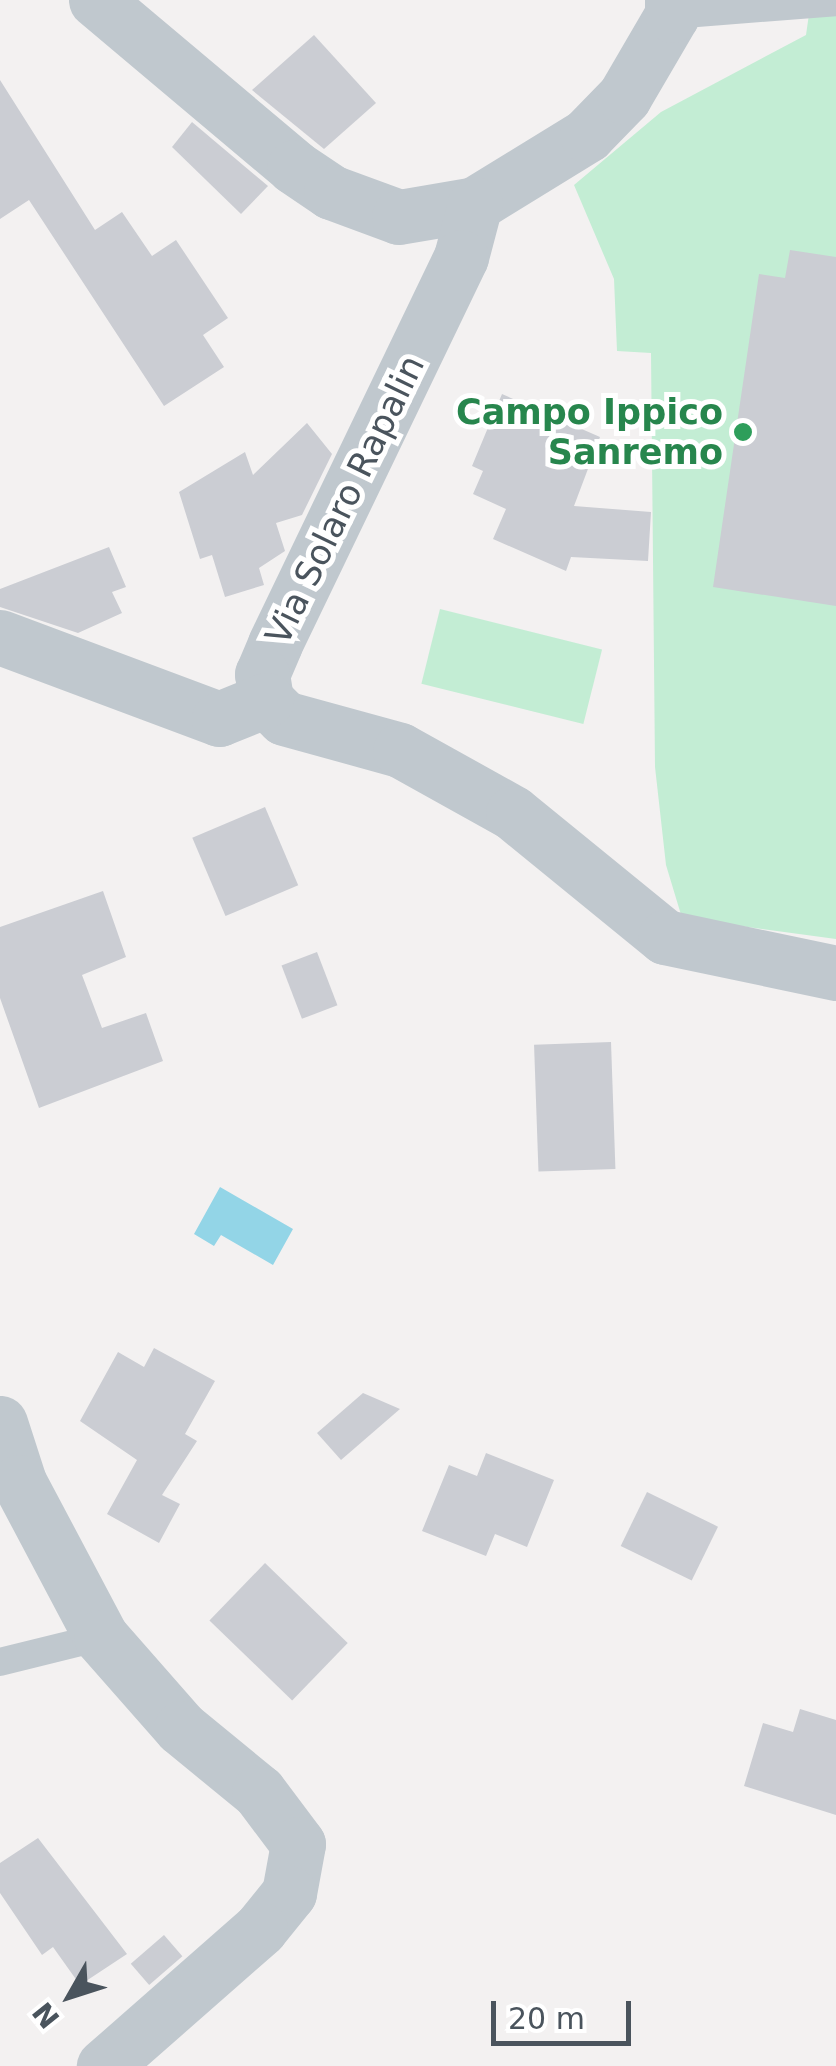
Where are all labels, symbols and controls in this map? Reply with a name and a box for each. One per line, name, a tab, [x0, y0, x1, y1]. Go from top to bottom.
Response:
street label: Via Solaro Rapalin	[257, 348, 433, 652]
place label: Campo Ippico Sanremo	[456, 391, 723, 473]
marker: Campo Ippico Sanremo	[732, 421, 754, 443]
north arrow	[20, 1946, 120, 2046]
scale bar	[496, 1981, 636, 2043]
text: N	[26, 1996, 66, 2035]
text: 20 m	[508, 2001, 585, 2036]

